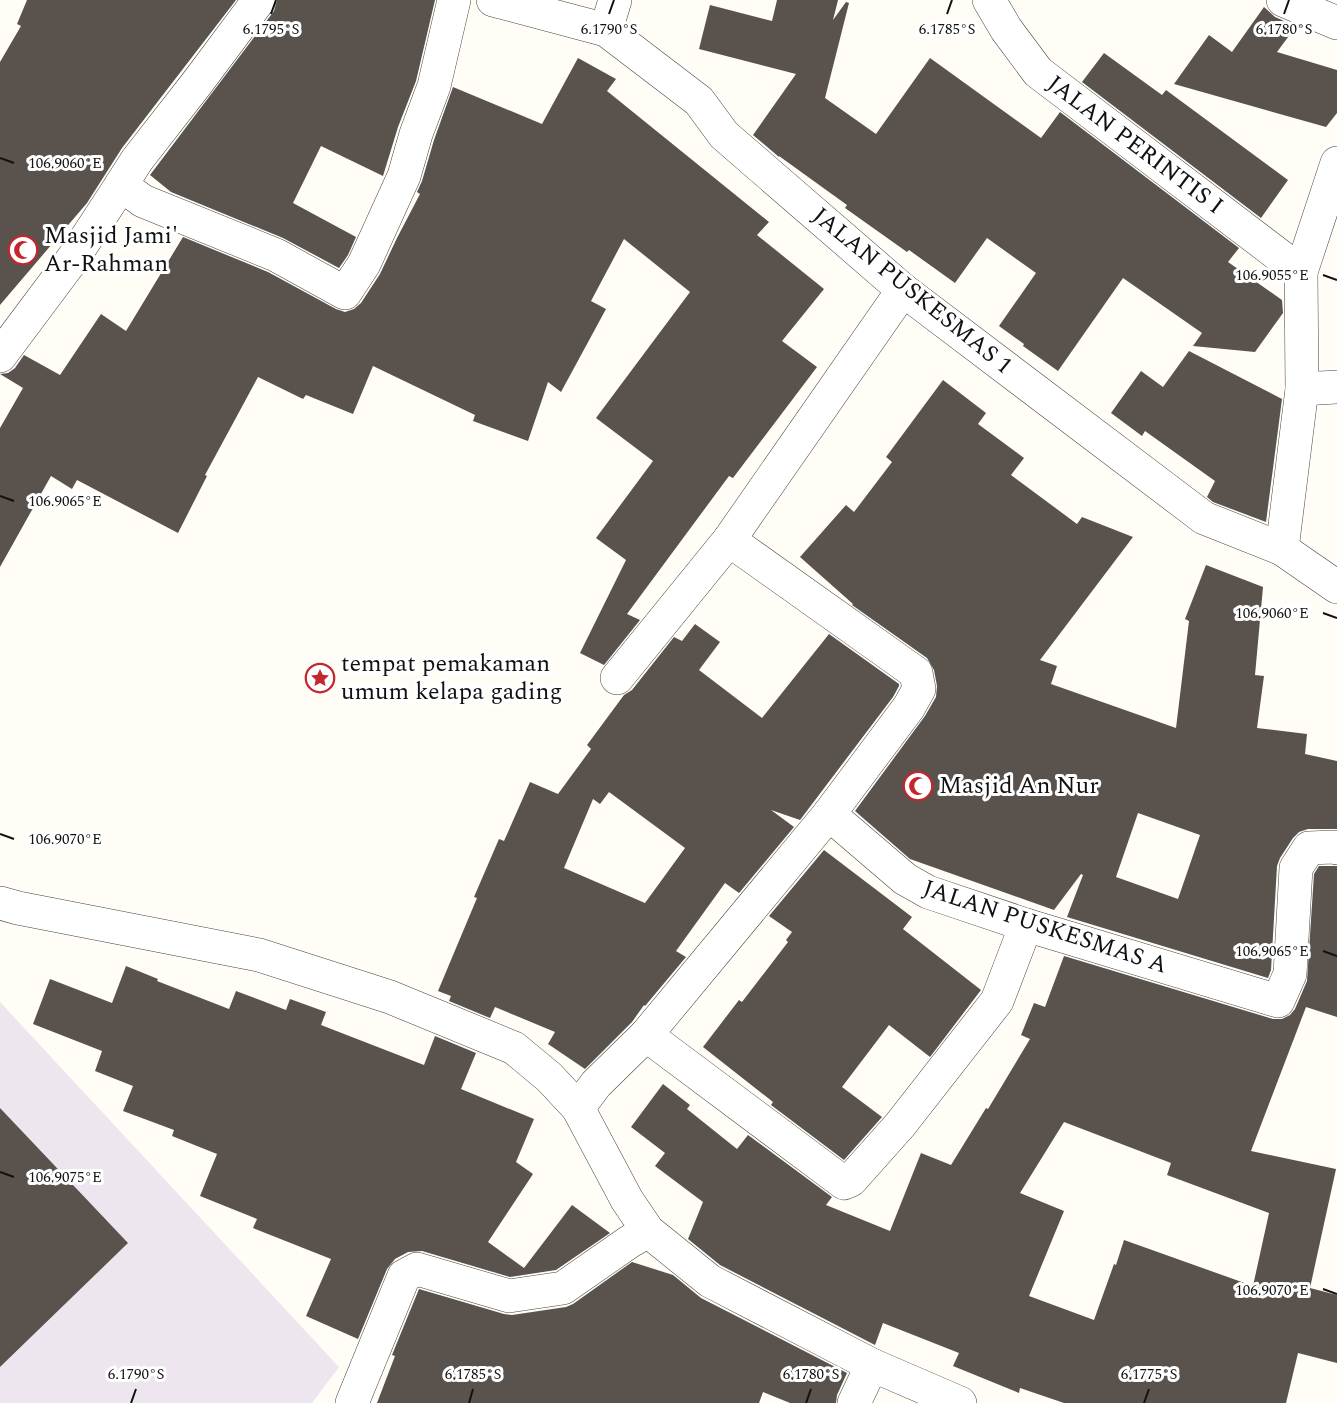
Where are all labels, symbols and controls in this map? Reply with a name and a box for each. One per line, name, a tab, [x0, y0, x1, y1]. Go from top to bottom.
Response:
text: 6.1795°S	[243, 18, 299, 41]
text: 6.1790°S	[581, 18, 637, 41]
text: 6.1785°S	[919, 18, 975, 41]
text: 6.1780°S	[1256, 18, 1312, 41]
street label: JALAN PERINTIS I	[1039, 66, 1231, 224]
text: 106.9060°E	[28, 152, 102, 175]
street label: JALAN PUSKESMAS 1	[804, 199, 1020, 383]
place label: Masjid Jami' Ar-Rahman	[44, 218, 178, 282]
mosque icon: Masjid Jami' Ar-Rahman	[7, 234, 39, 266]
text: 106.9055°E	[1235, 264, 1309, 287]
text: 106.9065°E	[28, 490, 102, 513]
text: 106.9060°E	[1235, 602, 1309, 625]
place label: tempat pemakaman umum kelapa gading	[341, 646, 562, 710]
place icon: tempat pemakaman umum kelapa gading	[304, 662, 336, 694]
place label: Masjid An Nur	[939, 768, 1099, 804]
mosque icon: Masjid An Nur	[902, 770, 934, 802]
text: 106.9070°E	[28, 828, 102, 851]
street label: JALAN PUSKESMAS A	[918, 870, 1172, 984]
text: 106.9065°E	[1235, 940, 1309, 963]
text: 106.9075°E	[28, 1166, 102, 1189]
text: 106.9070°E	[1235, 1279, 1309, 1302]
text: 6.1790°S	[108, 1363, 164, 1386]
text: 6.1785°S	[445, 1363, 501, 1386]
text: 6.1780°S	[783, 1363, 839, 1386]
text: 6.1775°S	[1121, 1363, 1177, 1386]

